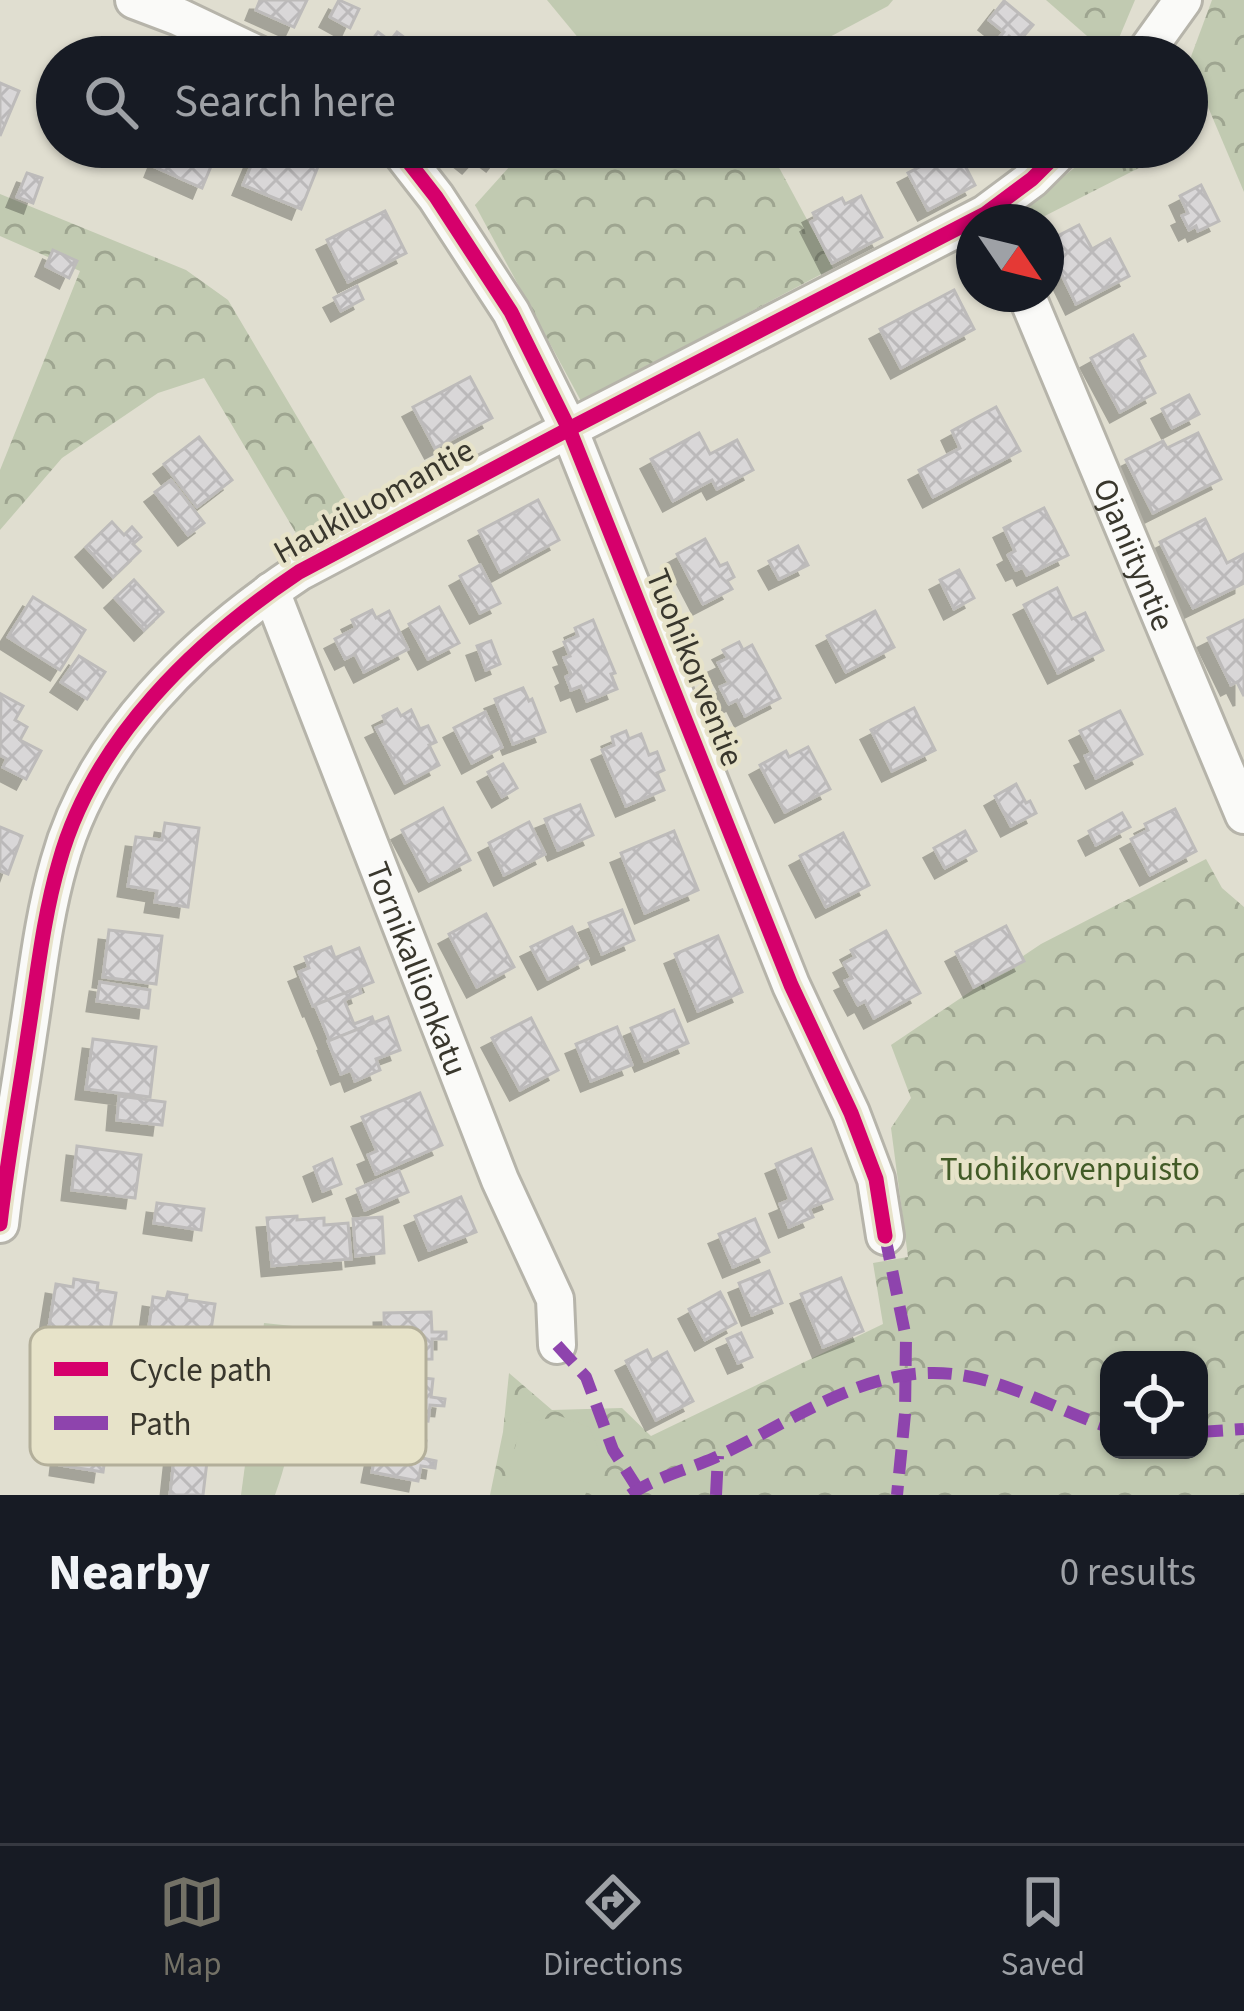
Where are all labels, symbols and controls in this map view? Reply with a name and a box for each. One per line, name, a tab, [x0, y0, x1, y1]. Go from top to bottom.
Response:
search box	[36, 36, 1208, 168]
icon: search	[78, 69, 144, 135]
text: Search here	[174, 70, 396, 134]
north arrow	[956, 204, 1064, 312]
street label: Haukiluomantie	[265, 427, 482, 576]
street label: Ojaniityntie	[1081, 471, 1186, 638]
street label: Tuohikorventie	[634, 562, 756, 773]
street label: Tornikallionkatu	[354, 855, 479, 1083]
park label: Tuohikorvenpuisto	[940, 1146, 1200, 1193]
legend	[30, 1327, 426, 1465]
text: Cycle path	[129, 1347, 272, 1394]
map controls	[1100, 1351, 1208, 1459]
button: locate	[1100, 1351, 1208, 1459]
text: Path	[129, 1401, 192, 1448]
text: Nearby	[48, 1537, 210, 1609]
text: 0 results	[1060, 1545, 1196, 1601]
tab: Map	[159, 1869, 225, 1988]
tab: Directions	[543, 1869, 683, 1988]
tab: Saved	[1001, 1869, 1085, 1988]

